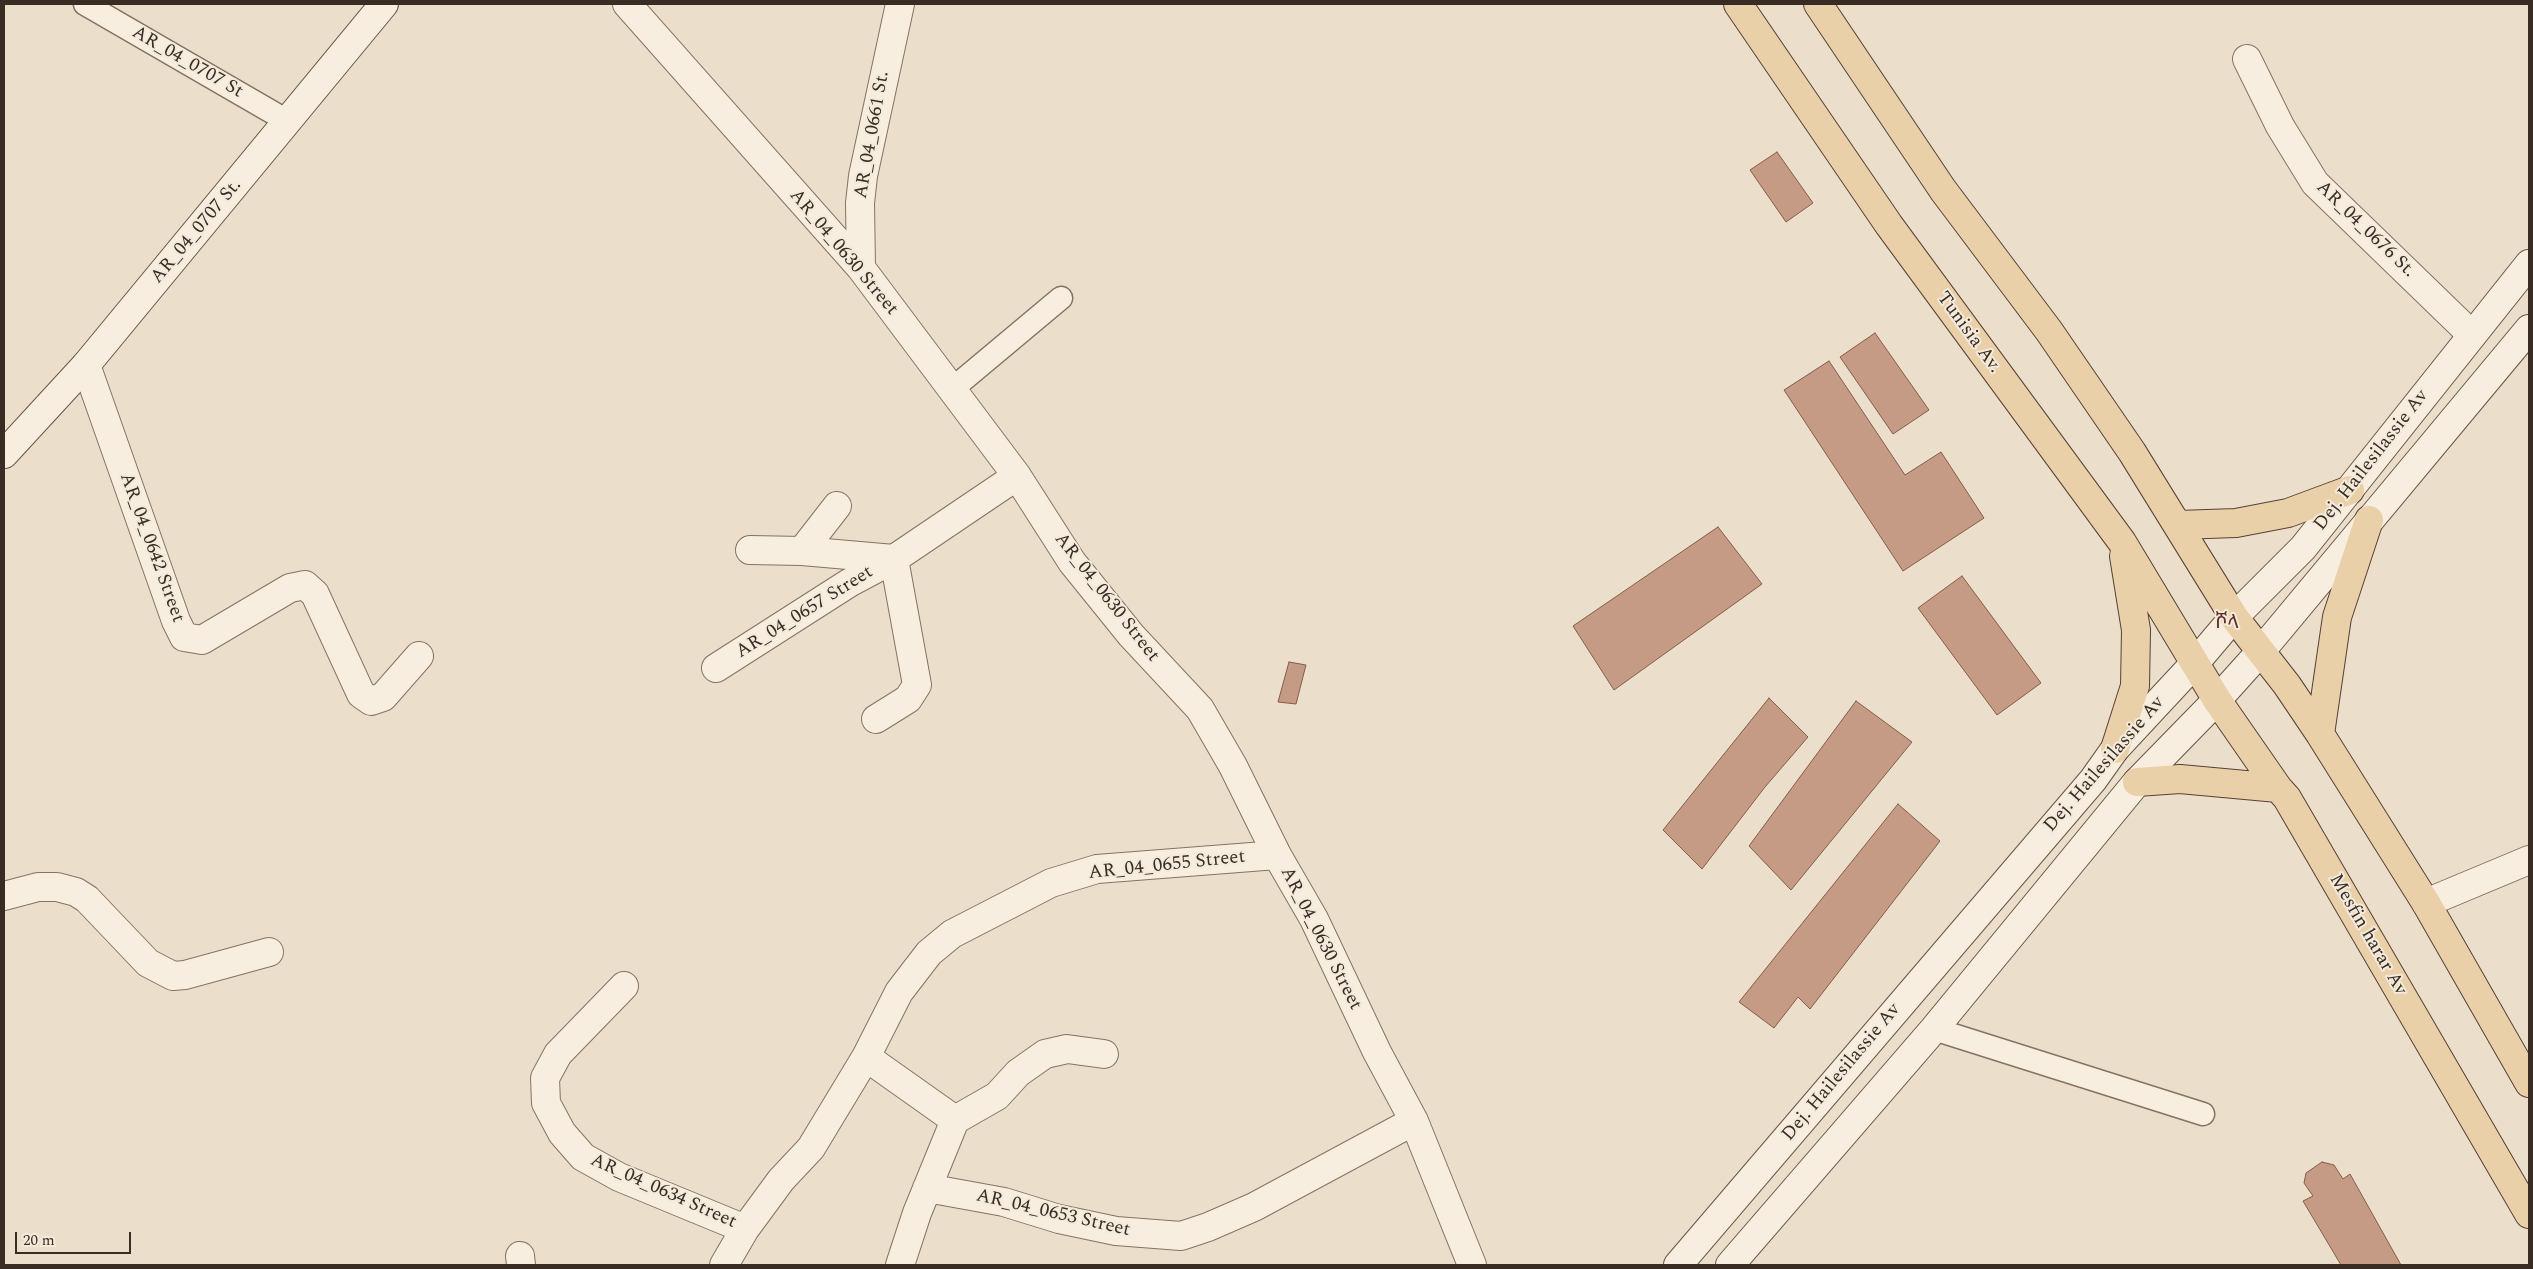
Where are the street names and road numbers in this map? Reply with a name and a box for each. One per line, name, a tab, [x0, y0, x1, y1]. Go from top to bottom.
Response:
street label: AR_04_0707 St	[127, 22, 247, 104]
street label: AR_04_0661 St.	[851, 69, 895, 201]
street label: AR_04_0707 St.	[147, 175, 247, 289]
street label: AR_04_0676 St.	[2311, 177, 2419, 283]
street label: AR_04_0630 Street	[784, 185, 902, 321]
street label: Tunisia Av.	[1931, 288, 2005, 378]
street label: Dej. Hailesilassie Av	[2310, 386, 2434, 536]
street label: AR_04_0642 Street	[113, 470, 189, 626]
street label: AR_04_0630 Street	[1049, 529, 1163, 667]
street label: AR_04_0657 Street	[732, 562, 878, 664]
street label: Dej. Hailesilassie Av	[2040, 692, 2170, 838]
street label: AR_04_0655 Street	[1088, 846, 1246, 886]
street label: AR_04_0630 Street	[1274, 864, 1366, 1014]
street label: Mesfin harar Av	[2323, 870, 2411, 1000]
street label: Dej. Hailesilassie Av	[1778, 1000, 1906, 1146]
street label: AR_04_0634 Street	[586, 1150, 740, 1234]
street label: AR_04_0653 Street	[974, 1185, 1132, 1243]

